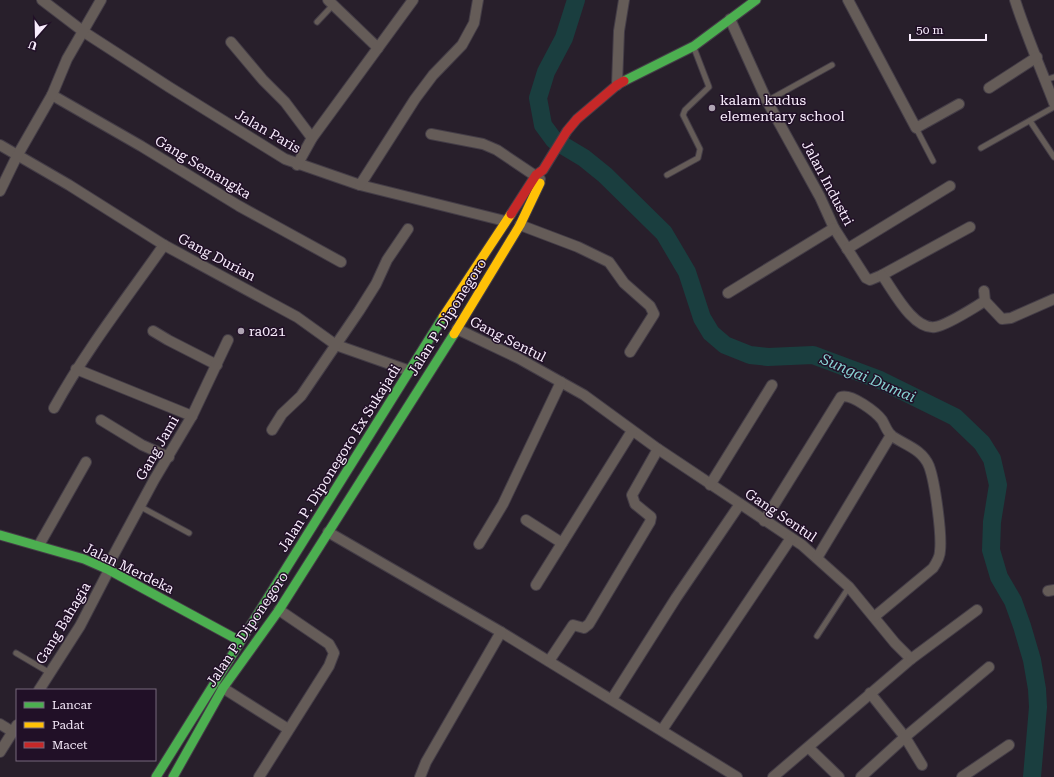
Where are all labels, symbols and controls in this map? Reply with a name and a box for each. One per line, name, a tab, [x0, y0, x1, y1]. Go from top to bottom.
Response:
north arrow	[16, 16, 56, 56]
scale bar	[910, 16, 986, 42]
text: 50 m	[916, 23, 943, 37]
text: U	[26, 37, 39, 52]
place label: kalam kudus elementary school	[720, 92, 845, 124]
marker: kalam kudus elementary school	[707, 103, 717, 113]
street label: Jalan Paris	[232, 106, 304, 156]
street label: Gang Semangka	[152, 132, 254, 202]
street label: Jalan Industri	[799, 138, 857, 229]
street label: Gang Durian	[175, 230, 259, 284]
street label: Jalan P. Diponegoro	[404, 256, 490, 378]
street label: Gang Sentul	[467, 313, 549, 365]
place label: ra021	[249, 323, 286, 339]
marker: ra021	[236, 326, 246, 336]
water label: Sungai Dumai	[817, 349, 919, 406]
street label: Jalan P. Diponegoro Ex Sukajadi	[275, 361, 404, 554]
street label: Gang Jami	[132, 413, 182, 483]
street label: Gang Sentul	[742, 485, 820, 545]
street label: Jalan Merdeka	[81, 539, 177, 597]
street label: Jalan P. Diponegoro	[203, 569, 291, 689]
street label: Gang Bahagia	[32, 579, 94, 667]
legend	[16, 689, 156, 761]
text: Lancar	[52, 698, 92, 712]
text: Padat	[52, 718, 85, 732]
text: Macet	[52, 738, 88, 752]

